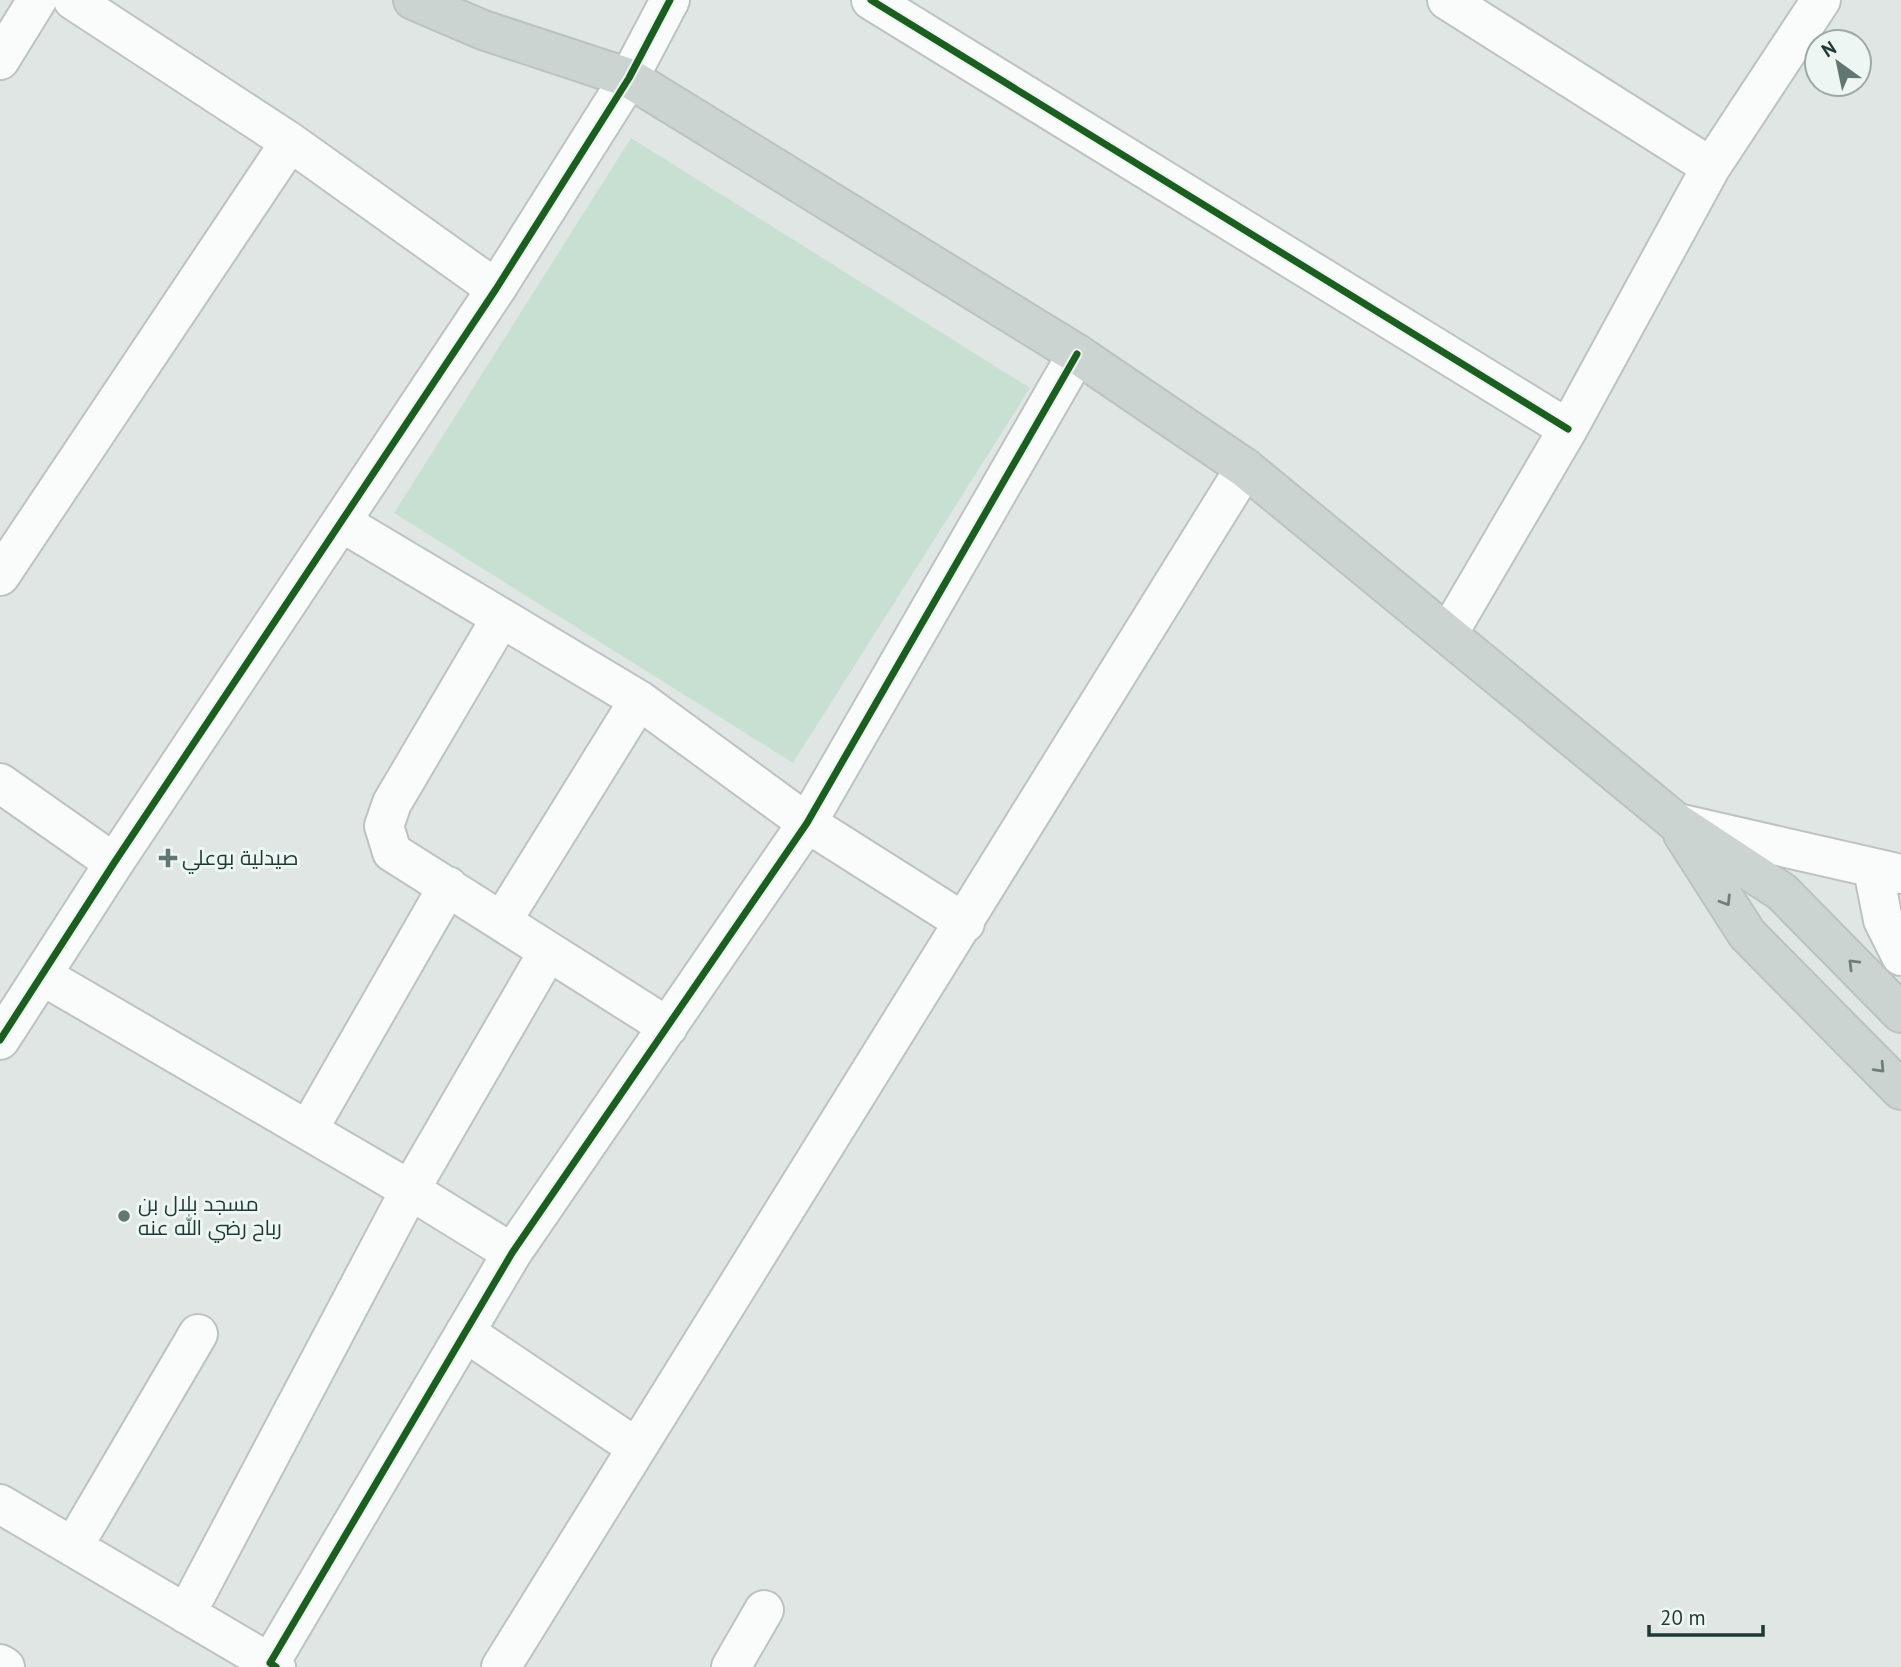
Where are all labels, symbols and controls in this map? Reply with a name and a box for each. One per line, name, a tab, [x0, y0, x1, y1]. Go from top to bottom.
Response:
north arrow	[1803, 28, 1873, 98]
text: N	[1817, 35, 1841, 62]
place label: صيدلية بوعلي	[182, 844, 299, 874]
marker: صيدلية بوعلي	[160, 850, 176, 866]
one-way arrow	[1718, 894, 1731, 907]
one-way arrow	[1849, 960, 1861, 972]
one-way arrow	[1872, 1060, 1885, 1073]
place label: مسجد بلال بن رباح رضي الله عنه	[138, 1190, 282, 1243]
marker: مسجد بلال بن رباح رضي الله عنه	[116, 1208, 132, 1224]
scale bar	[1649, 1594, 1763, 1638]
text: 20 m	[1660, 1604, 1706, 1631]

